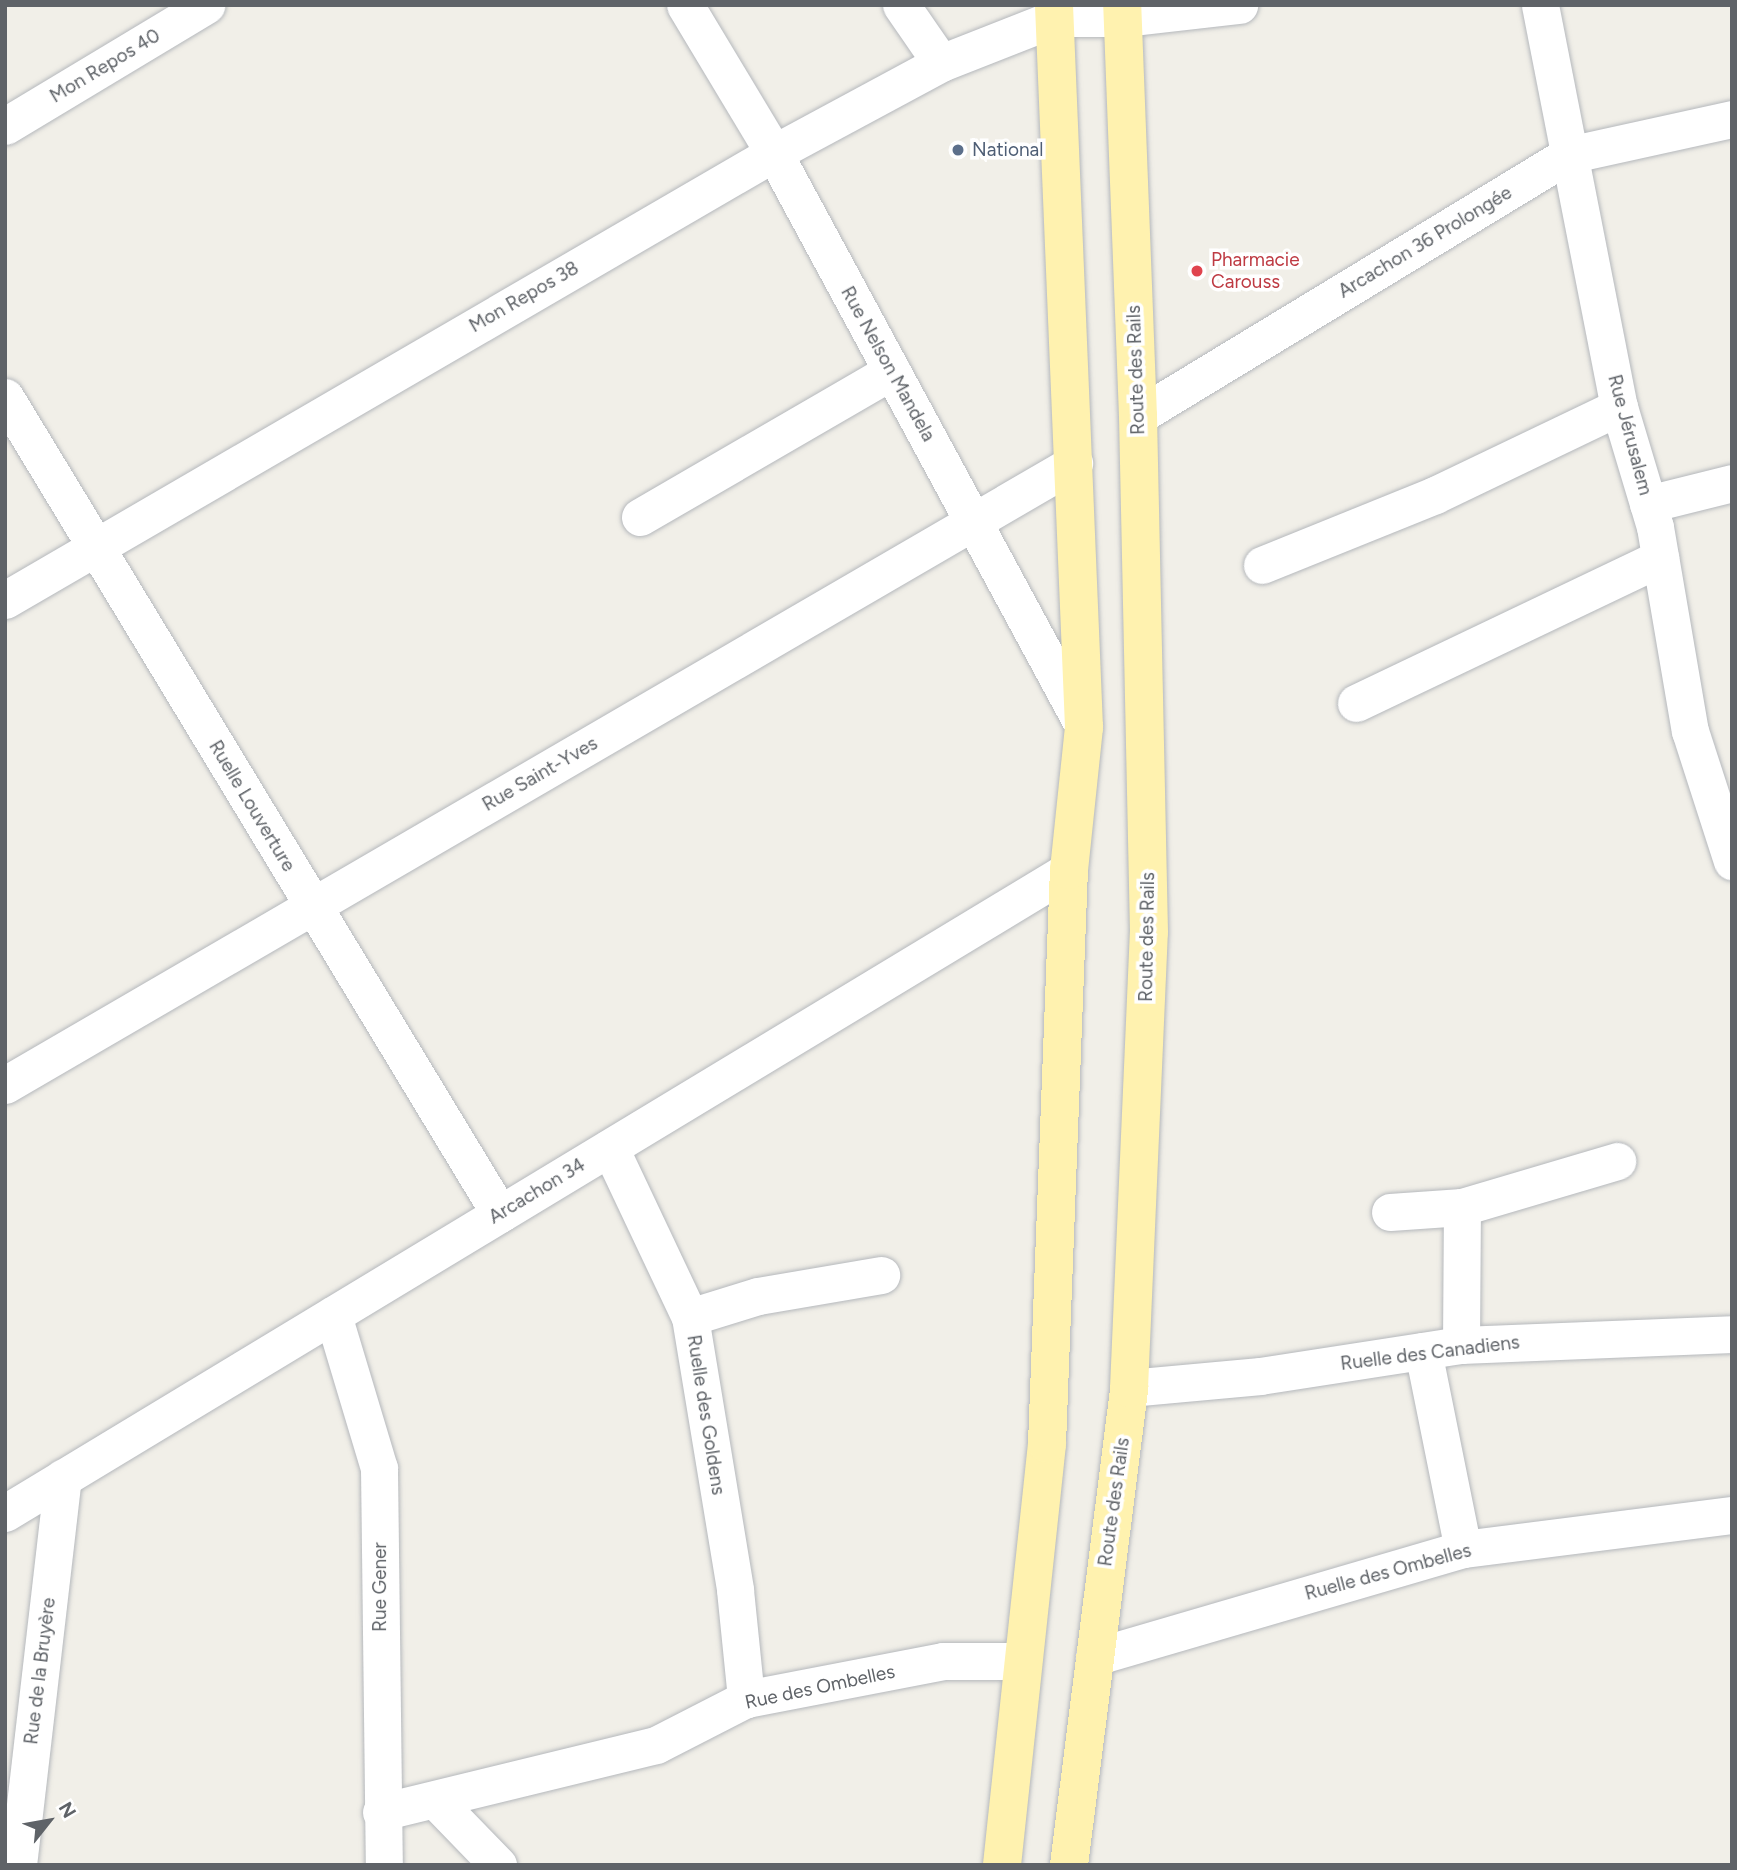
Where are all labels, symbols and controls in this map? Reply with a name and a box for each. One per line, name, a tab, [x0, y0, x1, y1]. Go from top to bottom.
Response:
street label: Mon Repos 40	[46, 24, 164, 108]
place label: National	[972, 139, 1043, 161]
marker: National	[950, 142, 966, 158]
street label: Arcachon 36 Prolongée	[1334, 181, 1516, 303]
place label: Pharmacie Carouss	[1211, 249, 1300, 293]
street label: Mon Repos 38	[465, 257, 583, 337]
marker: Pharmacie Carouss	[1189, 263, 1205, 279]
street label: Rue Nelson Mandela	[836, 282, 940, 446]
street label: Route des Rails	[1122, 305, 1150, 435]
street label: Rue Jérusalem	[1603, 372, 1657, 498]
street label: Rue Saint-Yves	[478, 732, 602, 816]
street label: Ruelle Louverture	[204, 736, 300, 876]
street label: Route des Rails	[1134, 872, 1160, 1002]
street label: Arcachon 34	[485, 1153, 589, 1229]
street label: Ruelle des Canadiens	[1339, 1331, 1521, 1375]
street label: Ruelle des Goldens	[682, 1333, 730, 1497]
street label: Route des Rails	[1094, 1436, 1134, 1568]
street label: Ruelle des Ombelles	[1302, 1539, 1474, 1605]
street label: Rue Gener	[369, 1542, 391, 1632]
street label: Rue de la Bruyère	[20, 1596, 60, 1746]
street label: Rue des Ombelles	[743, 1660, 897, 1714]
north arrow	[14, 1786, 84, 1856]
text: N	[54, 1798, 81, 1822]

